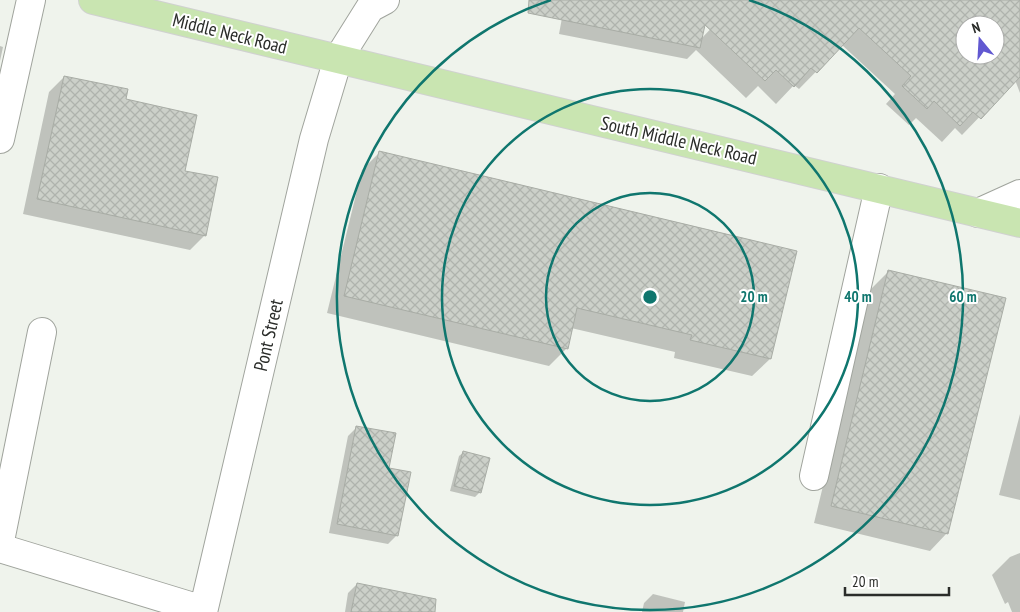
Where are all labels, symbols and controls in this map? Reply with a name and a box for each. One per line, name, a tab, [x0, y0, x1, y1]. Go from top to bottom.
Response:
street label: Middle Neck Road	[170, 7, 290, 59]
north arrow	[955, 15, 1005, 65]
text: N	[970, 18, 982, 37]
street label: South Middle Neck Road	[599, 110, 759, 170]
text: 20 m	[740, 287, 768, 306]
text: 40 m	[844, 287, 872, 306]
text: 60 m	[949, 287, 977, 306]
centre of rings	[641, 288, 659, 306]
street label: Pont Street	[248, 296, 288, 373]
scale bar	[845, 564, 949, 596]
text: 20 m	[852, 572, 878, 591]

